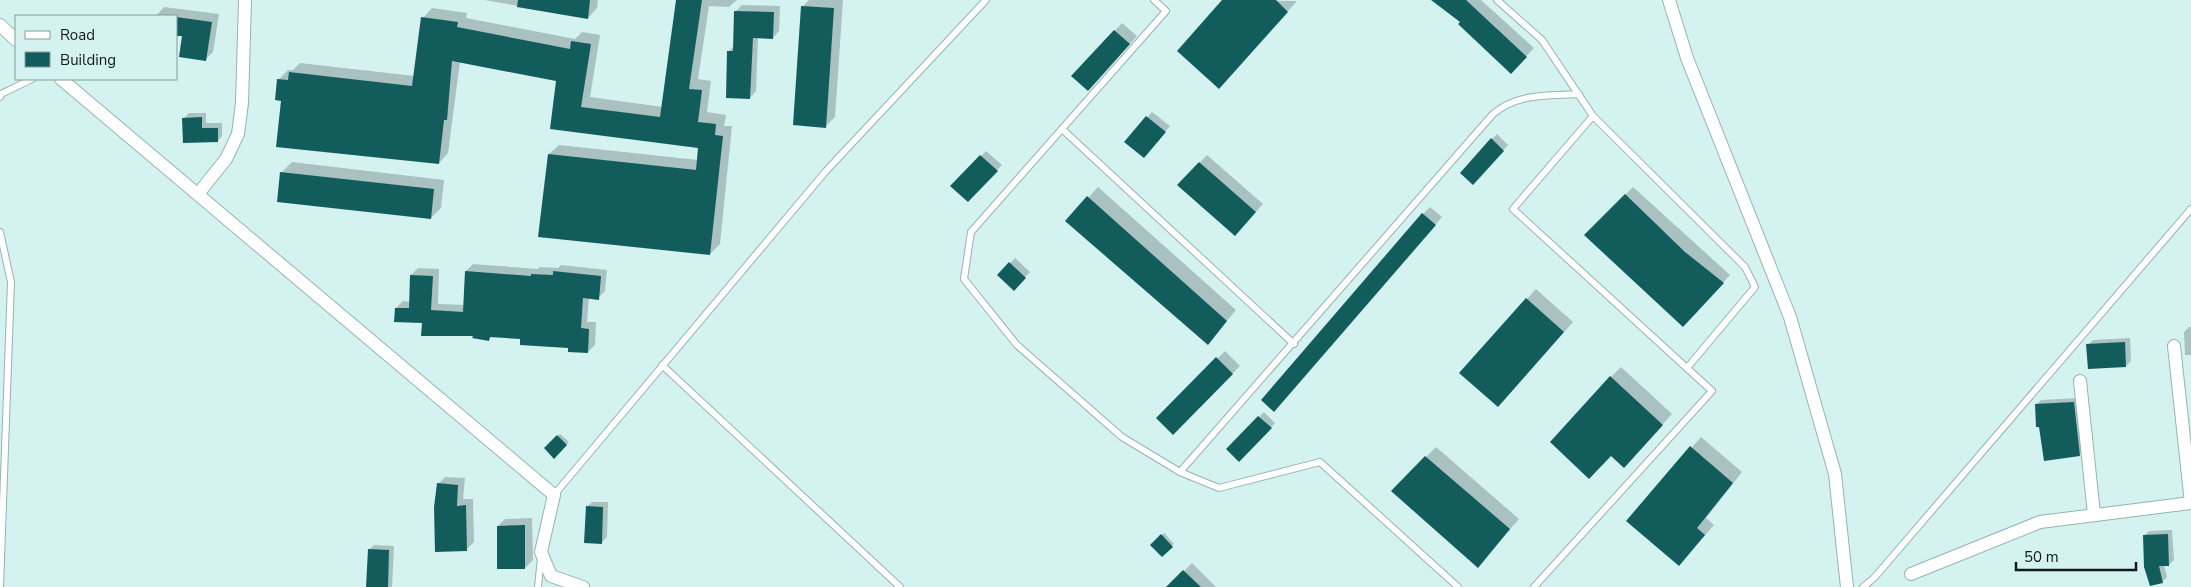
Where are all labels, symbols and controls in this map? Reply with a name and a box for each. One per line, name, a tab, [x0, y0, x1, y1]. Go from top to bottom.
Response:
legend	[15, 15, 178, 80]
text: Road	[60, 25, 95, 45]
text: Building	[60, 50, 116, 70]
scale bar	[2016, 540, 2136, 572]
text: 50 m	[2024, 547, 2059, 567]

